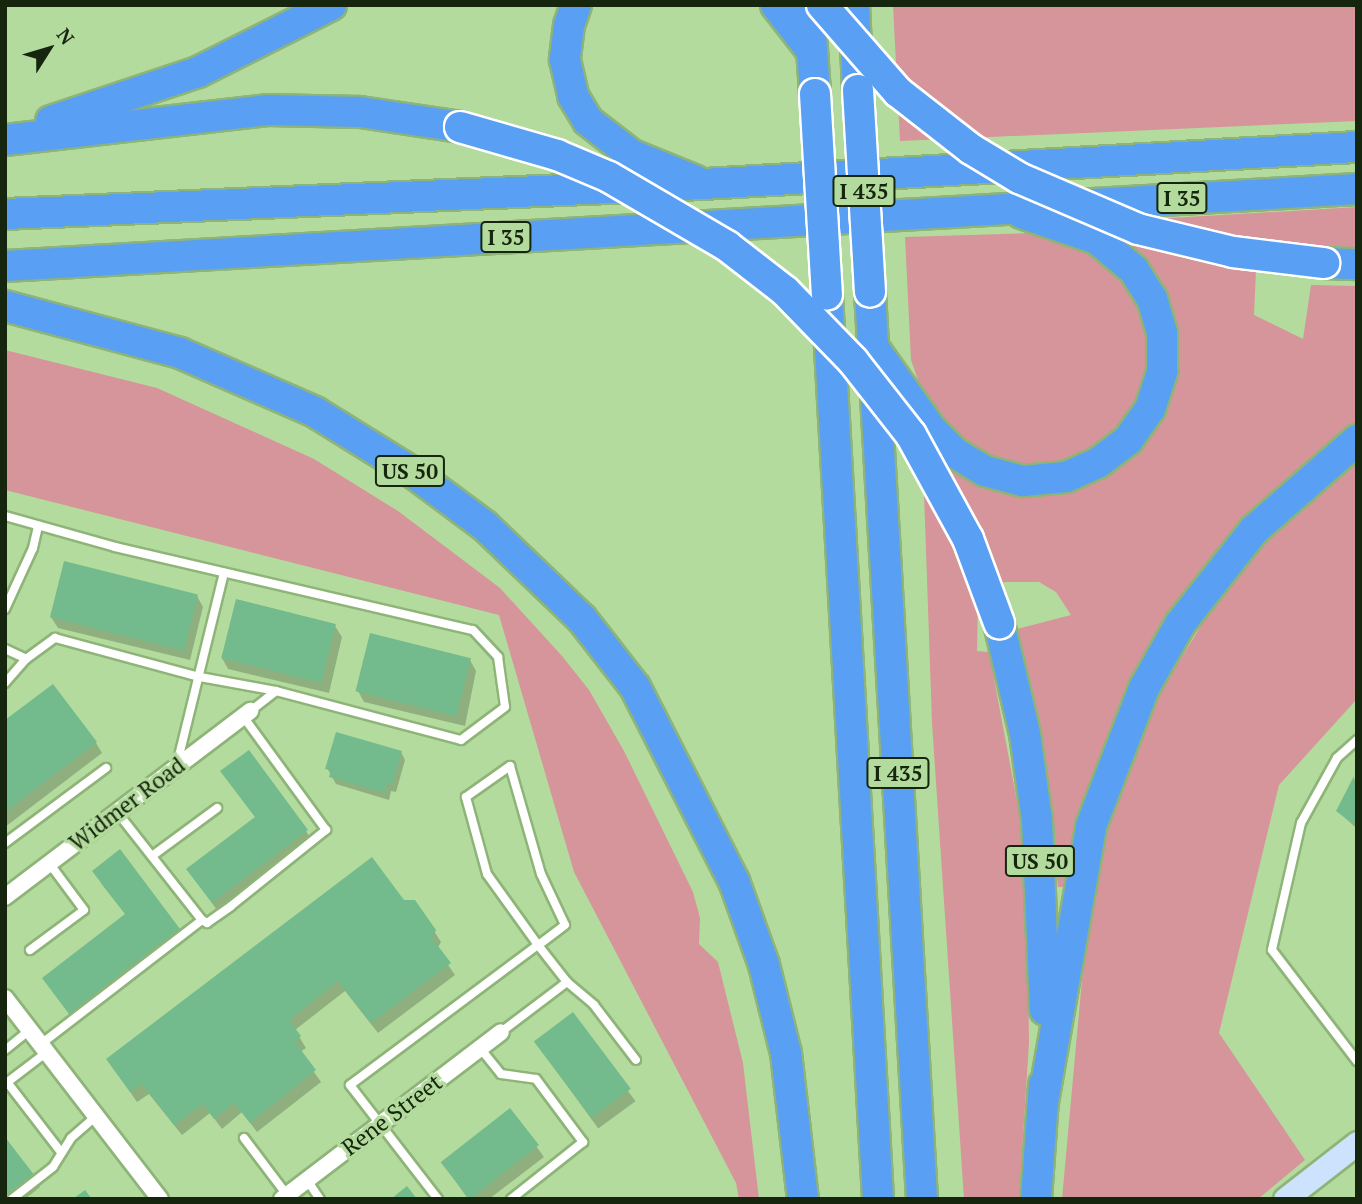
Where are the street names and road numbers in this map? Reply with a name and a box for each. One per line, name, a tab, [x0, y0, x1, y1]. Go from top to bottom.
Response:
road number: I 435	[831, 174, 897, 208]
road number: I 35	[1156, 180, 1208, 216]
road number: I 35	[480, 219, 532, 254]
road number: US 50	[373, 454, 447, 489]
street label: Widmer Road	[63, 751, 191, 857]
road number: I 435	[865, 756, 931, 790]
road number: US 50	[1003, 844, 1077, 878]
street label: Rene Street	[337, 1068, 447, 1162]

